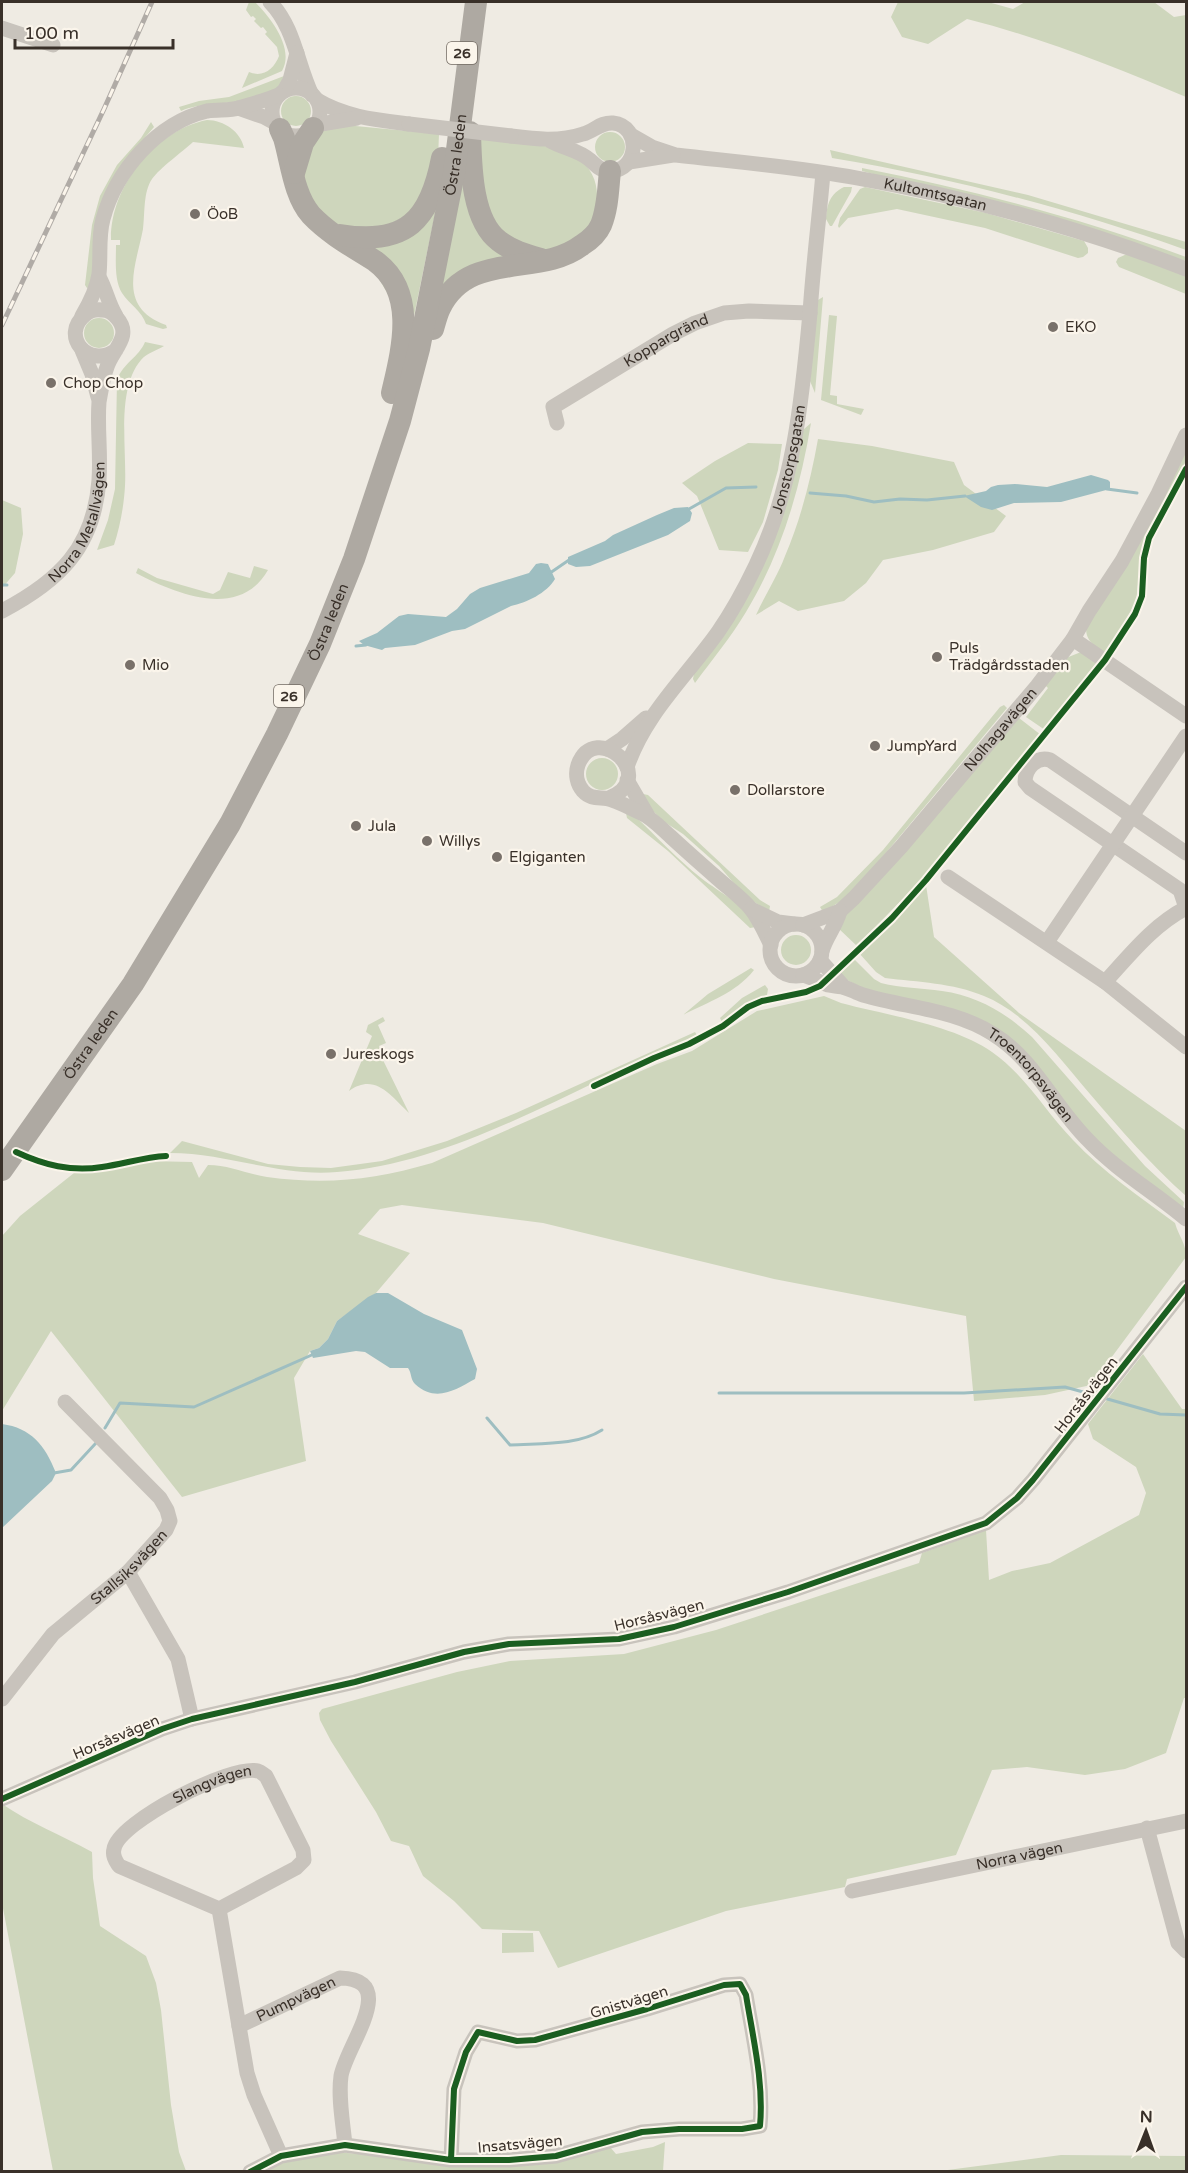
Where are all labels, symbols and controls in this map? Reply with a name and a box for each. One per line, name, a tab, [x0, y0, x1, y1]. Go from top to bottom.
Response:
scale bar	[15, 12, 172, 50]
text: 100 m	[24, 22, 79, 44]
road number: 26	[447, 42, 477, 64]
street label: Östra leden	[441, 113, 471, 197]
street label: Kultomtsgatan	[882, 174, 989, 215]
place label: ÖoB	[207, 205, 238, 223]
marker: ÖoB	[188, 207, 202, 221]
street label: Koppargränd	[620, 310, 711, 371]
place label: EKO	[1065, 318, 1096, 336]
marker: EKO	[1046, 320, 1060, 334]
place label: Chop Chop	[63, 374, 143, 392]
marker: Chop Chop	[44, 376, 58, 390]
street label: Jonstorpsgatan	[768, 404, 809, 516]
street label: Norra Metallvägen	[44, 461, 109, 586]
street label: Östra leden	[304, 581, 352, 664]
place label: Puls Trädgårdsstaden	[949, 639, 1069, 674]
marker: Puls Trädgårdsstaden	[930, 650, 944, 664]
place label: Mio	[142, 656, 169, 674]
marker: Mio	[123, 658, 137, 672]
street label: Nolhagavägen	[960, 684, 1041, 775]
road number: 26	[274, 685, 304, 707]
place label: JumpYard	[887, 737, 957, 755]
marker: JumpYard	[868, 739, 882, 753]
place label: Dollarstore	[747, 781, 825, 799]
marker: Dollarstore	[728, 783, 742, 797]
place label: Jula	[368, 817, 396, 835]
marker: Jula	[349, 819, 363, 833]
place label: Willys	[439, 832, 480, 850]
marker: Willys	[420, 834, 434, 848]
place label: Elgiganten	[509, 848, 586, 866]
marker: Elgiganten	[490, 850, 504, 864]
street label: Östra leden	[60, 1005, 122, 1083]
street label: Troentorpsvägen	[984, 1024, 1077, 1126]
place label: Jureskogs	[343, 1045, 414, 1063]
marker: Jureskogs	[324, 1047, 338, 1061]
street label: Horsåsvägen	[1051, 1353, 1121, 1437]
street label: Stallsiksvägen	[87, 1526, 171, 1608]
street label: Horsåsvägen	[612, 1595, 706, 1635]
street label: Horsåsvägen	[70, 1711, 162, 1763]
street label: Slangvägen	[170, 1761, 253, 1807]
street label: Norra vägen	[974, 1838, 1064, 1874]
street label: Pumpvägen	[253, 1972, 338, 2025]
street label: Gnistvägen	[588, 1982, 670, 2022]
north arrow	[1116, 2101, 1176, 2161]
text: N	[1140, 2107, 1153, 2127]
street label: Insatsvägen	[477, 2131, 563, 2157]

